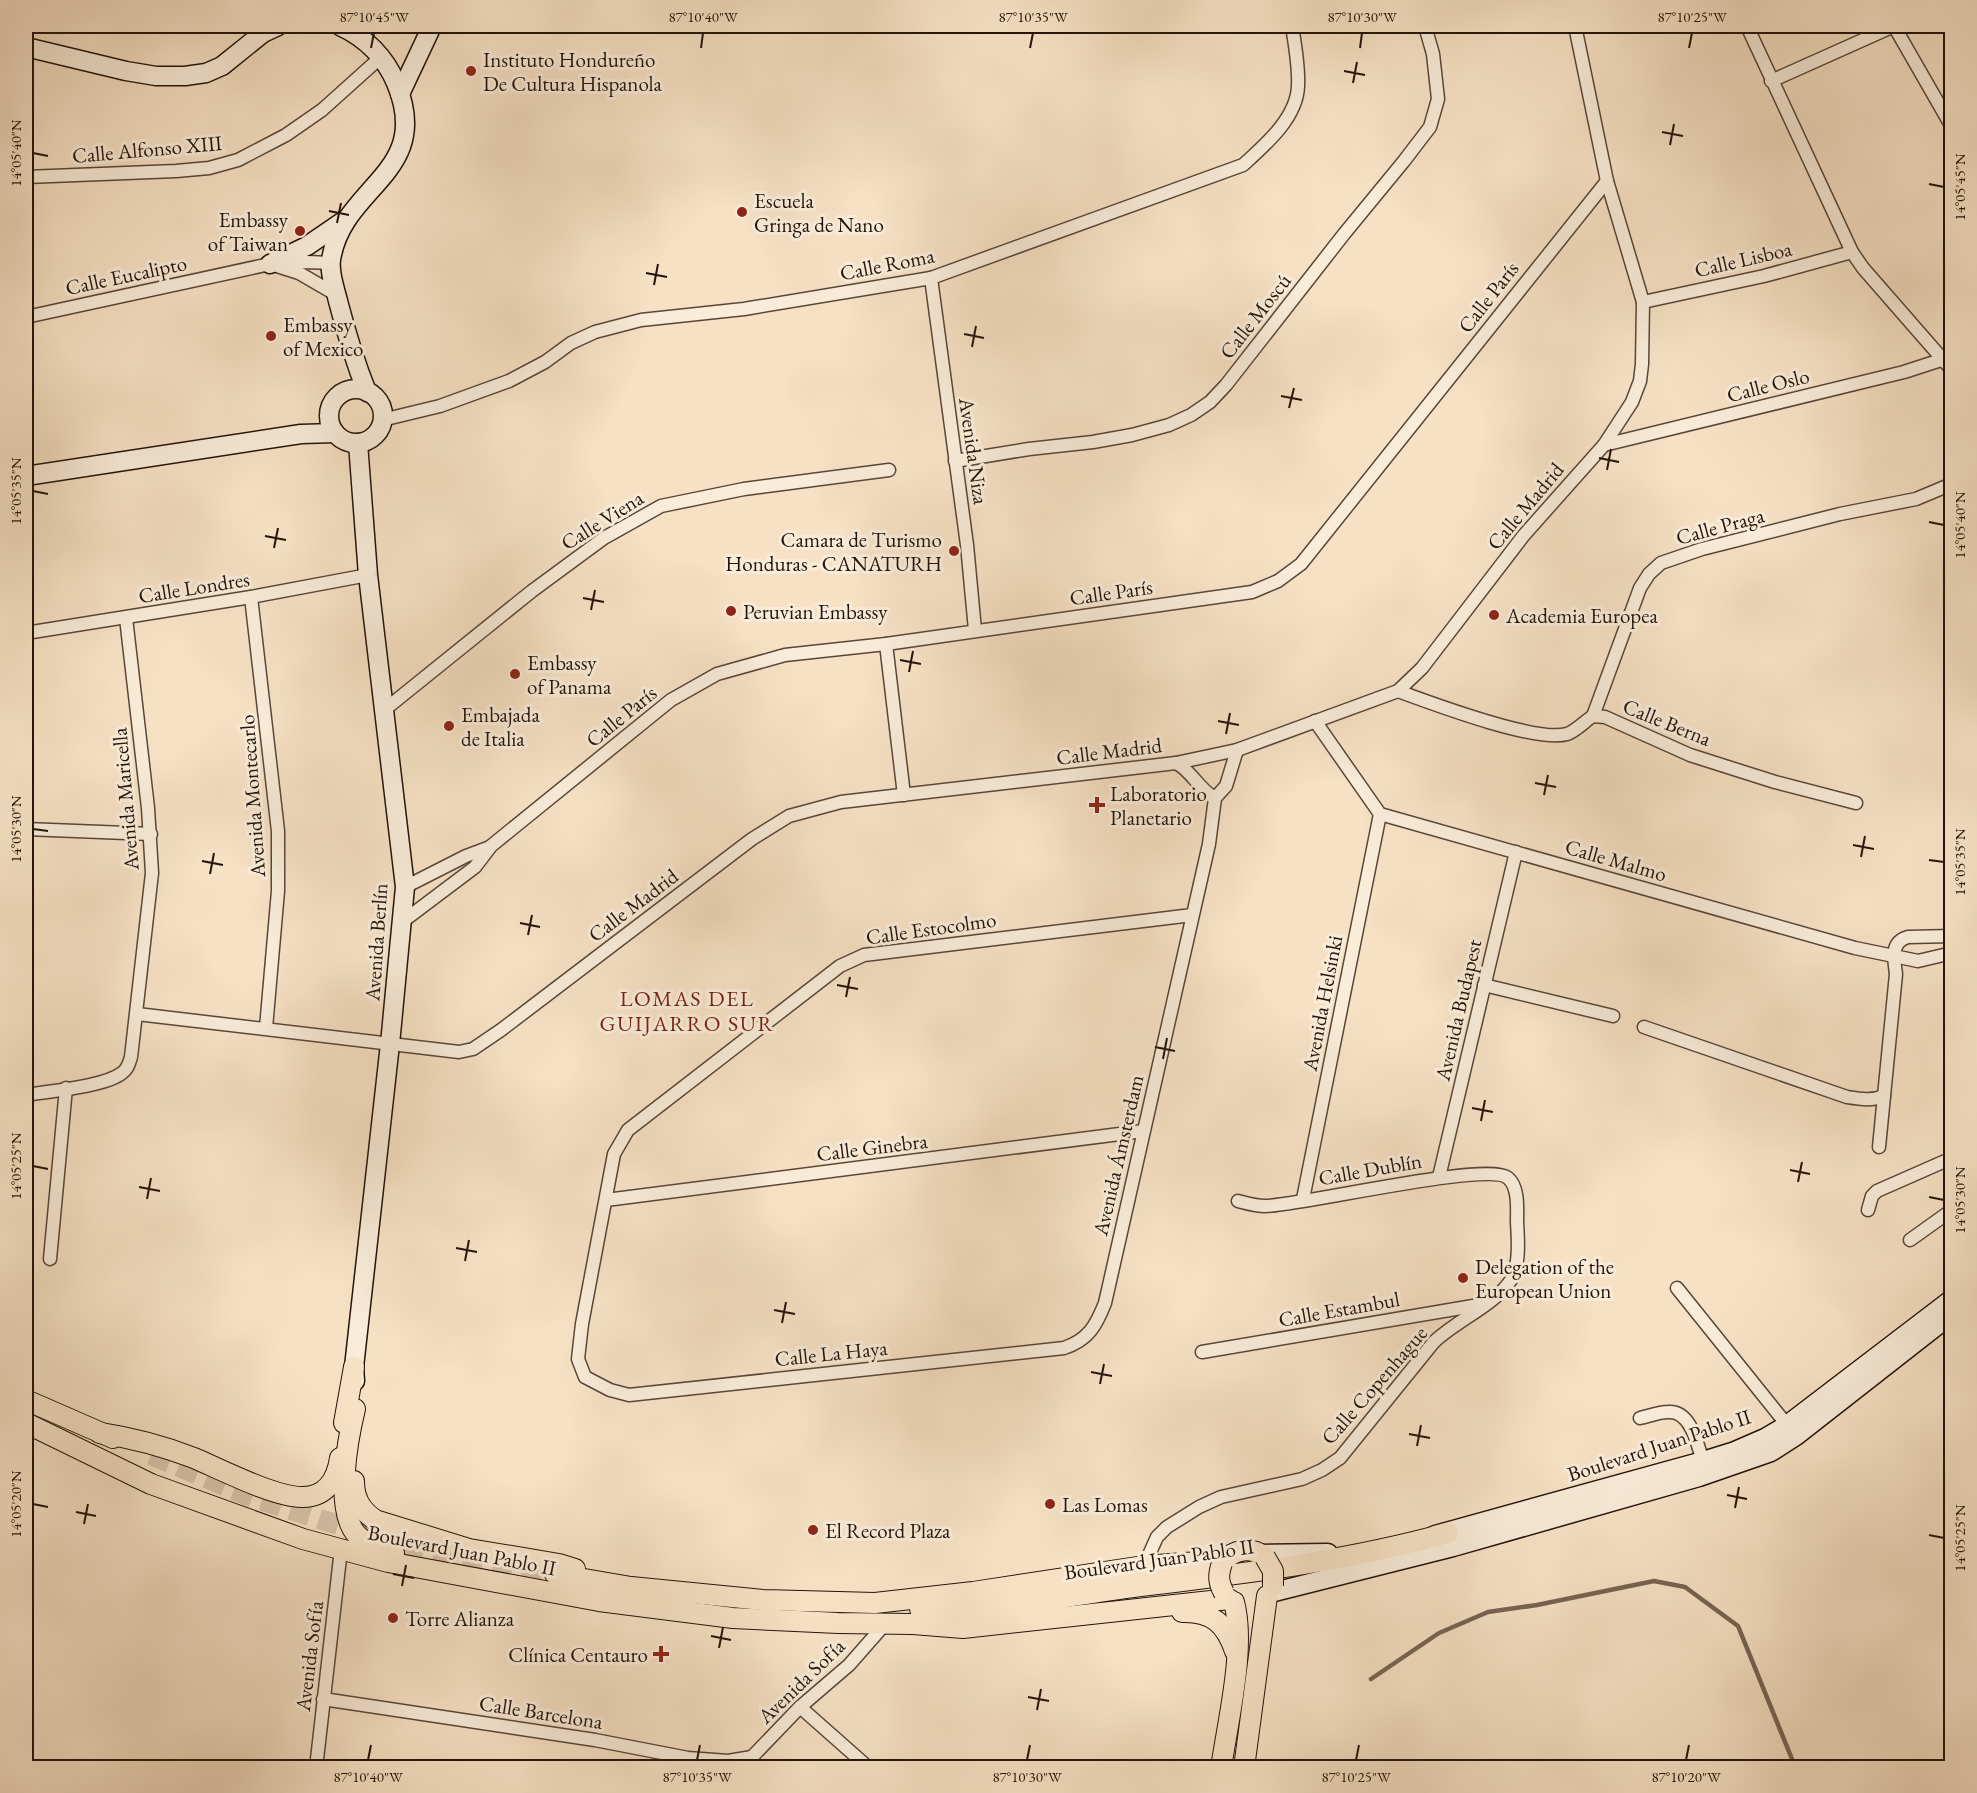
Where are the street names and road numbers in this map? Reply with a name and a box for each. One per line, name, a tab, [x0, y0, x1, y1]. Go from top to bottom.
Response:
street label: Calle Alfonso XIII	[71, 129, 223, 169]
street label: Calle Lisboa	[1692, 235, 1795, 283]
street label: Calle Roma	[837, 241, 937, 286]
street label: Calle Eucalipto	[63, 249, 189, 301]
street label: Calle París	[1452, 256, 1525, 338]
street label: Calle Moscú	[1213, 268, 1297, 364]
street label: Calle Oslo	[1724, 362, 1812, 408]
street label: Avenida Niza	[953, 395, 995, 507]
street label: Calle Madrid	[1481, 456, 1570, 555]
street label: Calle Viena	[556, 484, 649, 556]
street label: Calle Praga	[1673, 501, 1768, 551]
street label: Calle Londres	[137, 565, 252, 609]
street label: Calle París	[1068, 573, 1154, 611]
street label: Calle París	[580, 679, 662, 753]
street label: Calle Berna	[1619, 692, 1716, 752]
street label: Avenida Montecarlo	[233, 714, 271, 879]
street label: Avenida Maricella	[105, 726, 145, 872]
street label: Calle Madrid	[1055, 731, 1164, 771]
street label: Calle Malmo	[1562, 833, 1670, 887]
street label: Calle Madrid	[583, 862, 684, 948]
street label: Avenida Berlín	[358, 882, 394, 1003]
street label: Calle Estocolmo	[864, 905, 998, 951]
street label: Avenida Helsinki	[1295, 933, 1348, 1074]
street label: Avenida Budapest	[1428, 936, 1487, 1084]
street label: Avenida Ámsterdam	[1086, 1072, 1150, 1239]
street label: Calle Ginebra	[815, 1127, 930, 1167]
street label: Calle Dublín	[1316, 1147, 1424, 1191]
street label: Calle Estambul	[1276, 1285, 1402, 1333]
street label: Calle Copenhague	[1315, 1320, 1433, 1450]
street label: Calle La Haya	[773, 1334, 889, 1372]
street label: Boulevard Juan Pablo II	[1564, 1403, 1754, 1487]
street label: Boulevard Juan Pablo II	[366, 1518, 558, 1582]
street label: Boulevard Juan Pablo II	[1062, 1532, 1256, 1586]
street label: Avenida Sofía	[289, 1599, 329, 1714]
street label: Avenida Sofía	[751, 1632, 851, 1730]
street label: Calle Barcelona	[477, 1689, 605, 1735]

